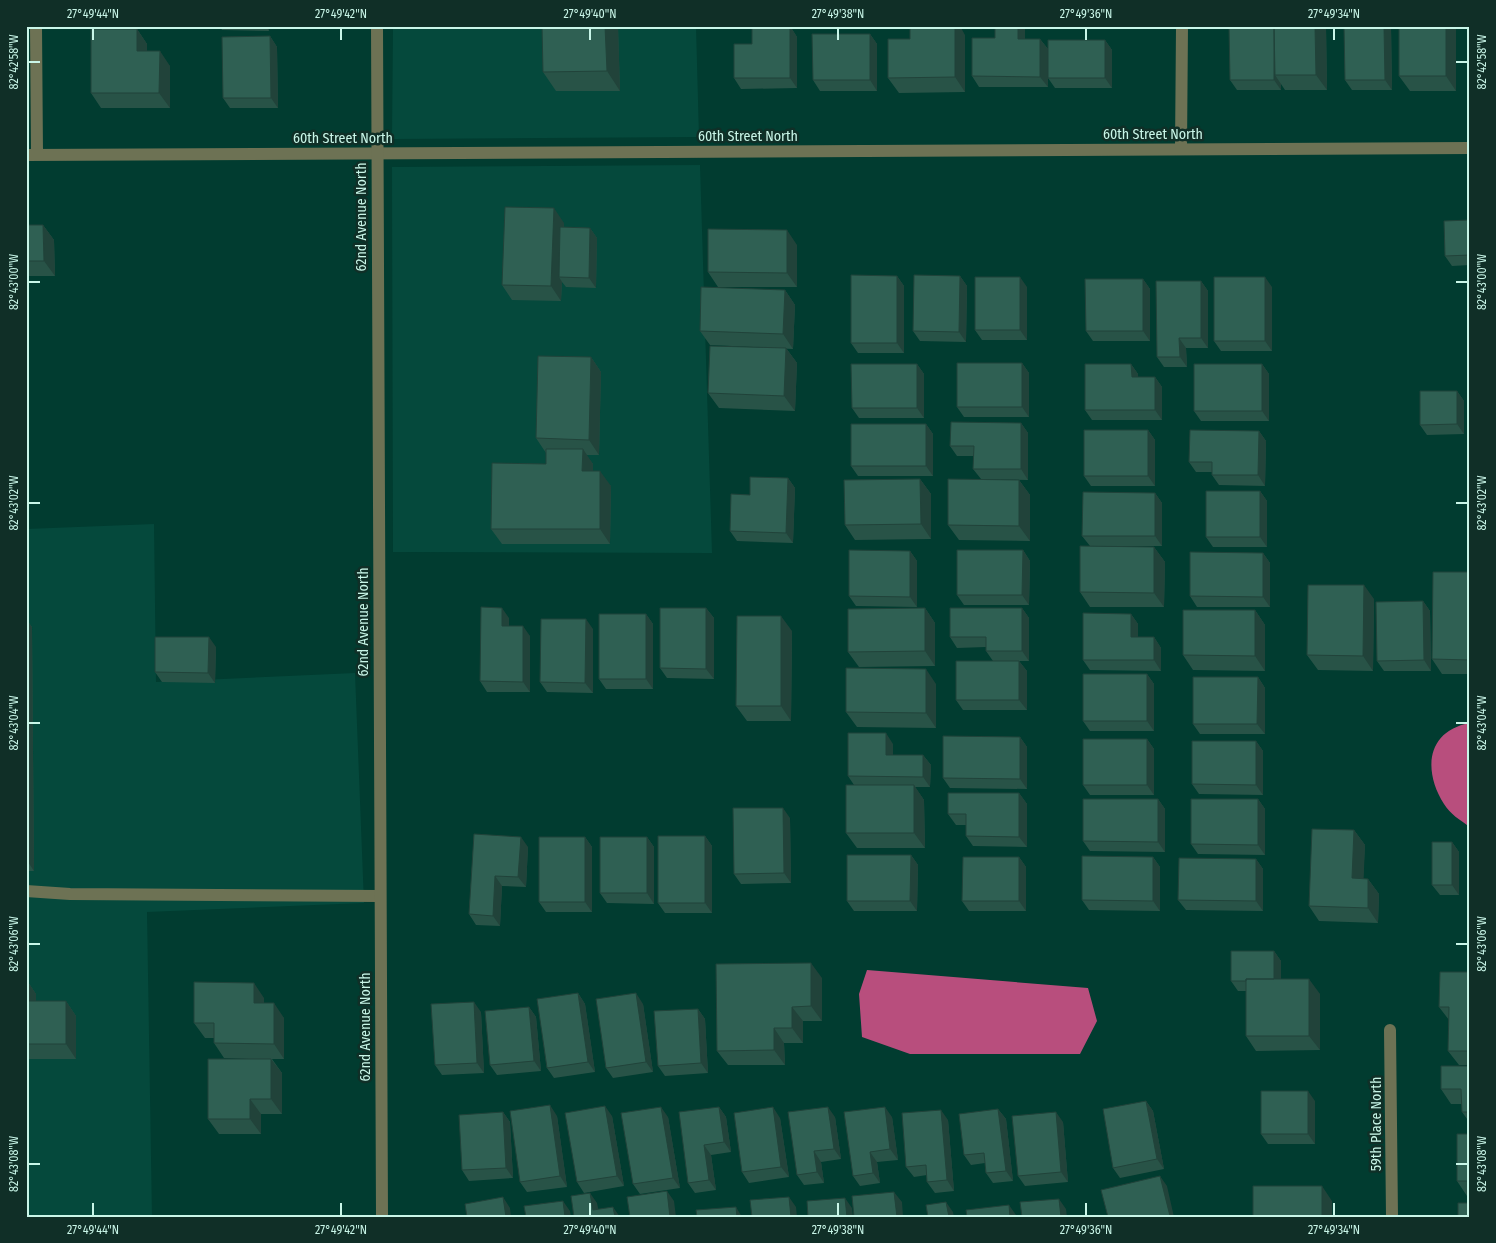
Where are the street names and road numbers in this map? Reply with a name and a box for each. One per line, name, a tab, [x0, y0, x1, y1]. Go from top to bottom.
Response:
street label: 60th Street North	[1103, 126, 1203, 143]
street label: 60th Street North	[698, 128, 798, 145]
street label: 60th Street North	[293, 130, 393, 147]
street label: 62nd Avenue North	[353, 162, 370, 272]
street label: 62nd Avenue North	[355, 567, 372, 677]
street label: 62nd Avenue North	[357, 972, 374, 1082]
street label: 59th Place North	[1368, 1077, 1385, 1171]

